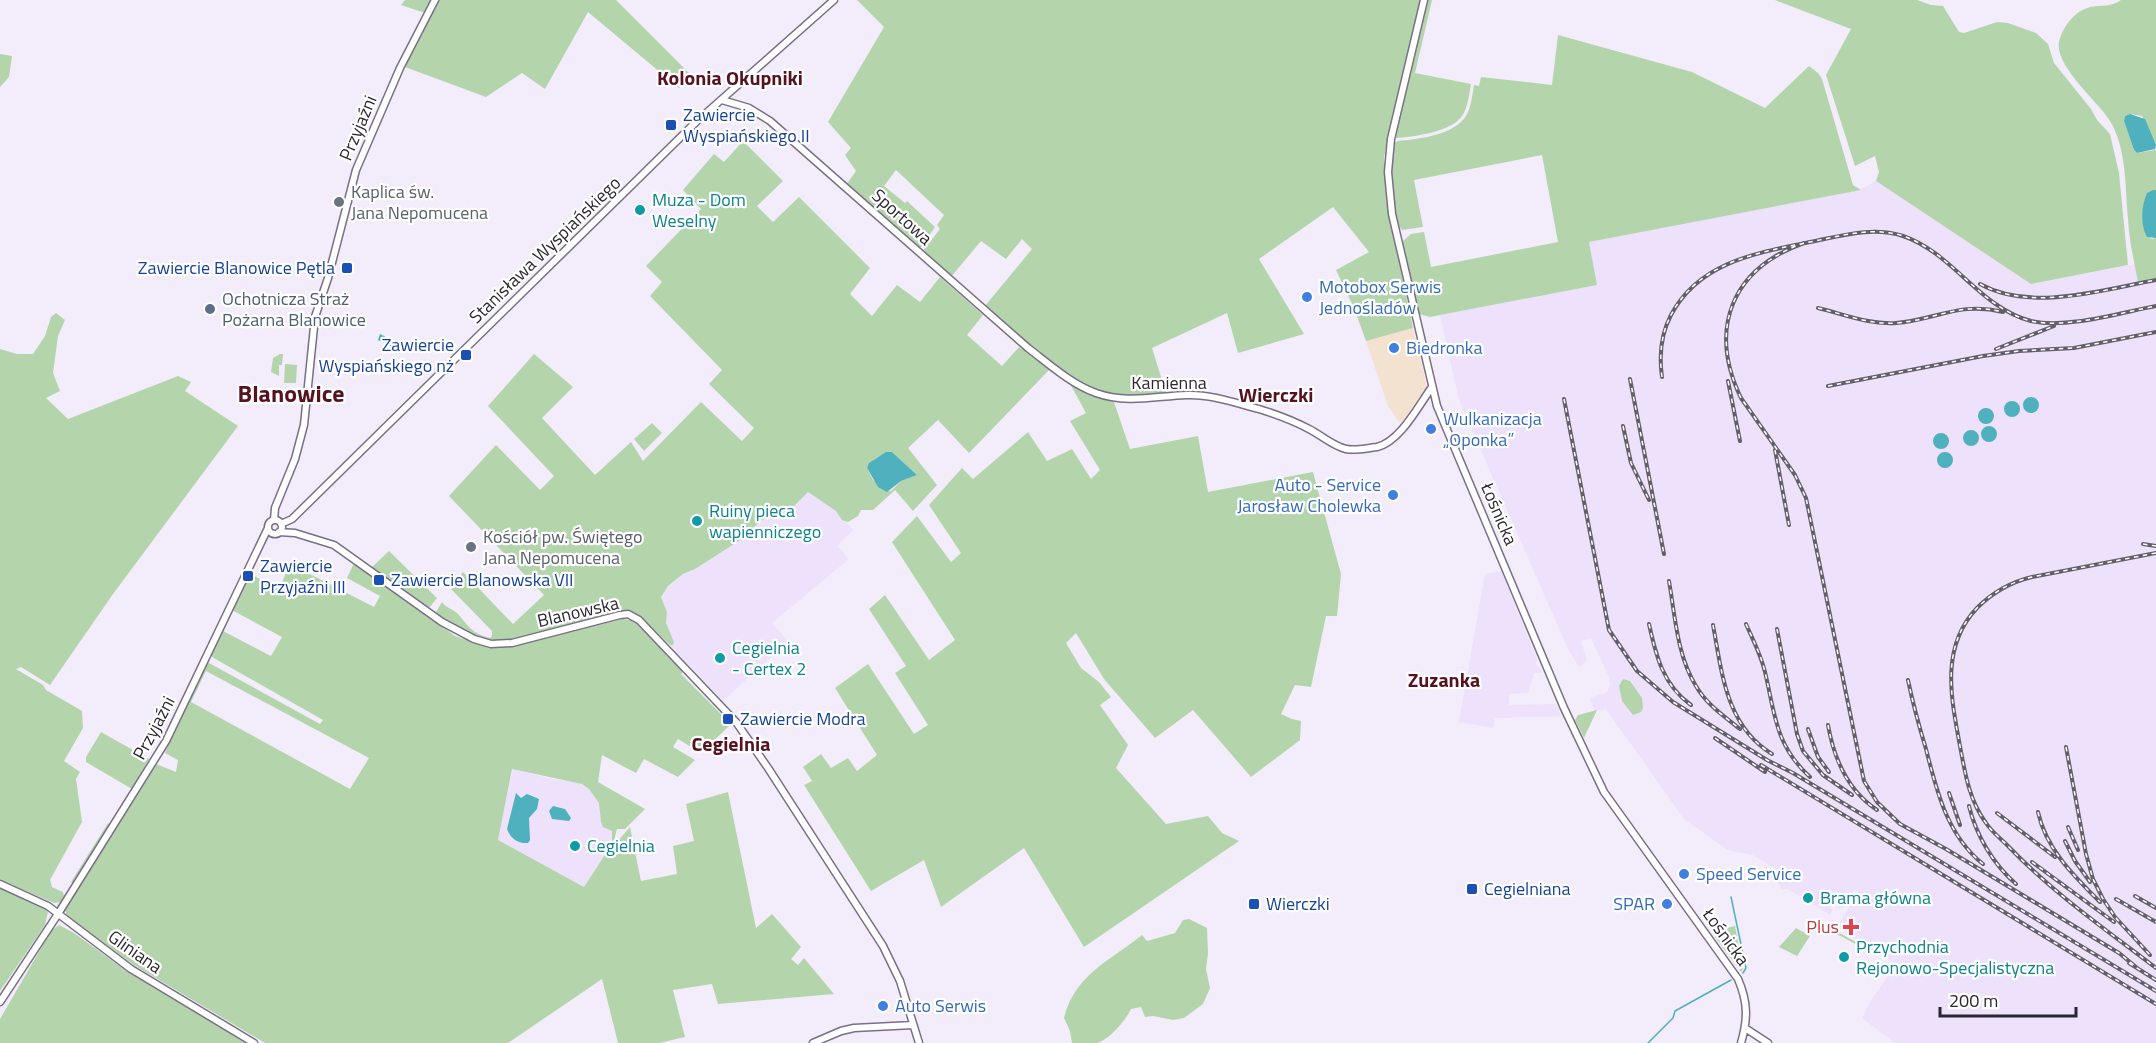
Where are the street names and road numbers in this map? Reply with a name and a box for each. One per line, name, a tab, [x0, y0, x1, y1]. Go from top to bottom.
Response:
street label: Przyjaźni	[332, 91, 383, 165]
street label: Stanisława Wyspiańskiego	[463, 170, 627, 329]
street label: Sportowa	[866, 182, 939, 251]
street label: Kamienna	[1131, 369, 1207, 396]
street label: Łośnicka	[1474, 477, 1525, 549]
street label: Blanowska	[534, 589, 621, 634]
street label: Przyjaźni	[126, 691, 182, 764]
street label: Łośnicka	[1696, 901, 1757, 971]
street label: Gliniana	[103, 923, 168, 980]

